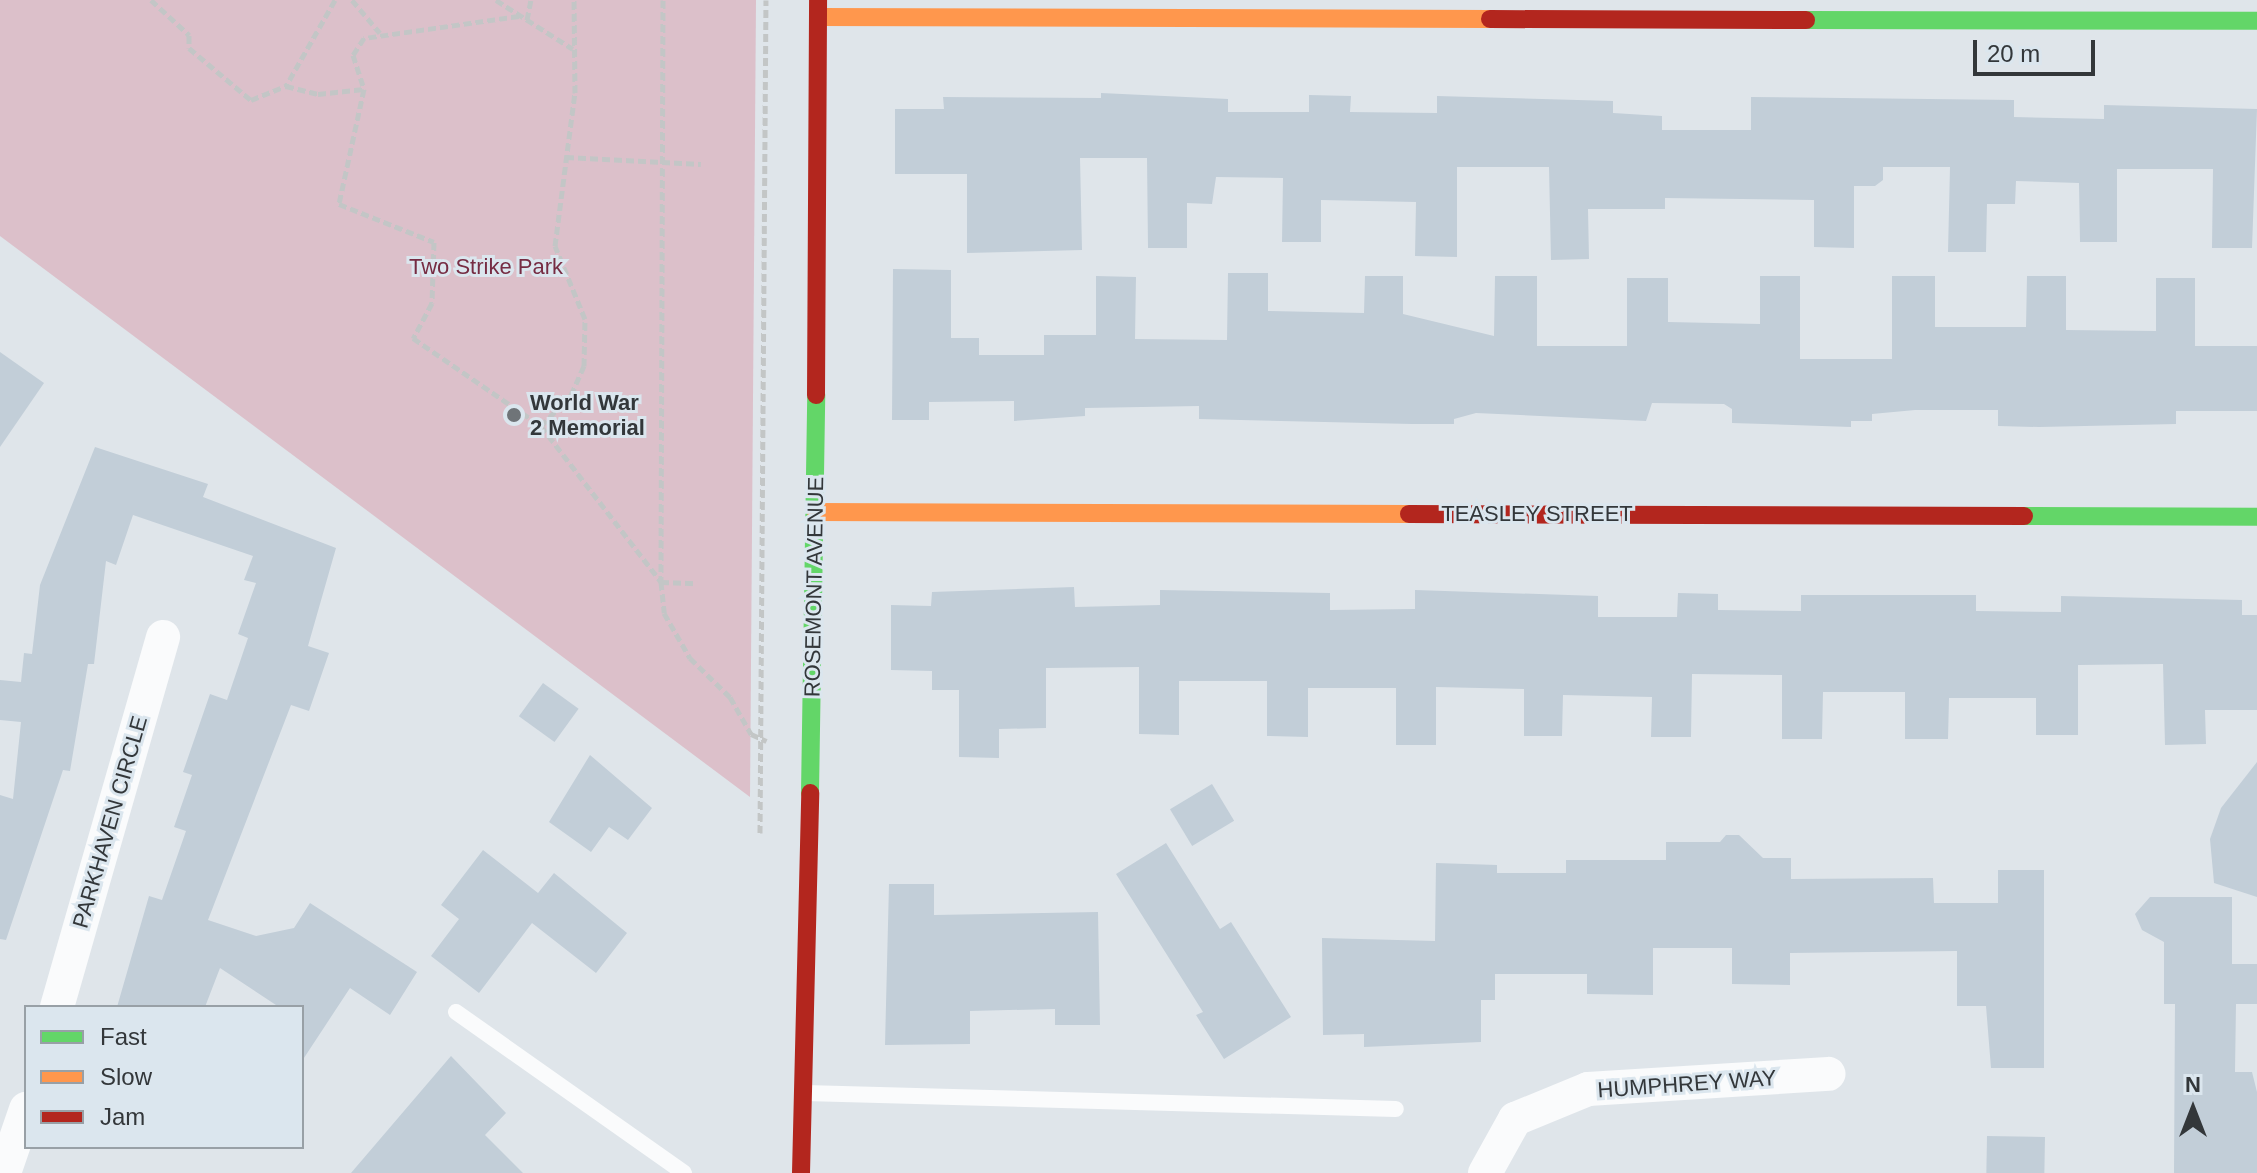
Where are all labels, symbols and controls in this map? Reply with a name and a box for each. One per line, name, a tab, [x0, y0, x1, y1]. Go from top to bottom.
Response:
scale bar	[1977, 24, 2099, 74]
text: 20 m	[1987, 40, 2040, 67]
park label: Two Strike Park	[409, 254, 563, 280]
place label: World War 2 Memorial	[530, 389, 645, 440]
marker: World War 2 Memorial	[505, 406, 523, 424]
street label: ROSEMONT AVENUE	[799, 476, 829, 698]
street label: TEASLEY STREET	[1441, 501, 1633, 527]
street label: PARKHAVEN CIRCLE	[67, 713, 153, 931]
legend	[24, 1005, 304, 1149]
text: Fast	[100, 1023, 147, 1050]
text: Slow	[100, 1063, 152, 1090]
street label: HUMPHREY WAY	[1596, 1065, 1778, 1103]
north arrow	[2153, 1069, 2233, 1149]
text: N	[2185, 1072, 2201, 1097]
text: Jam	[100, 1103, 145, 1130]

